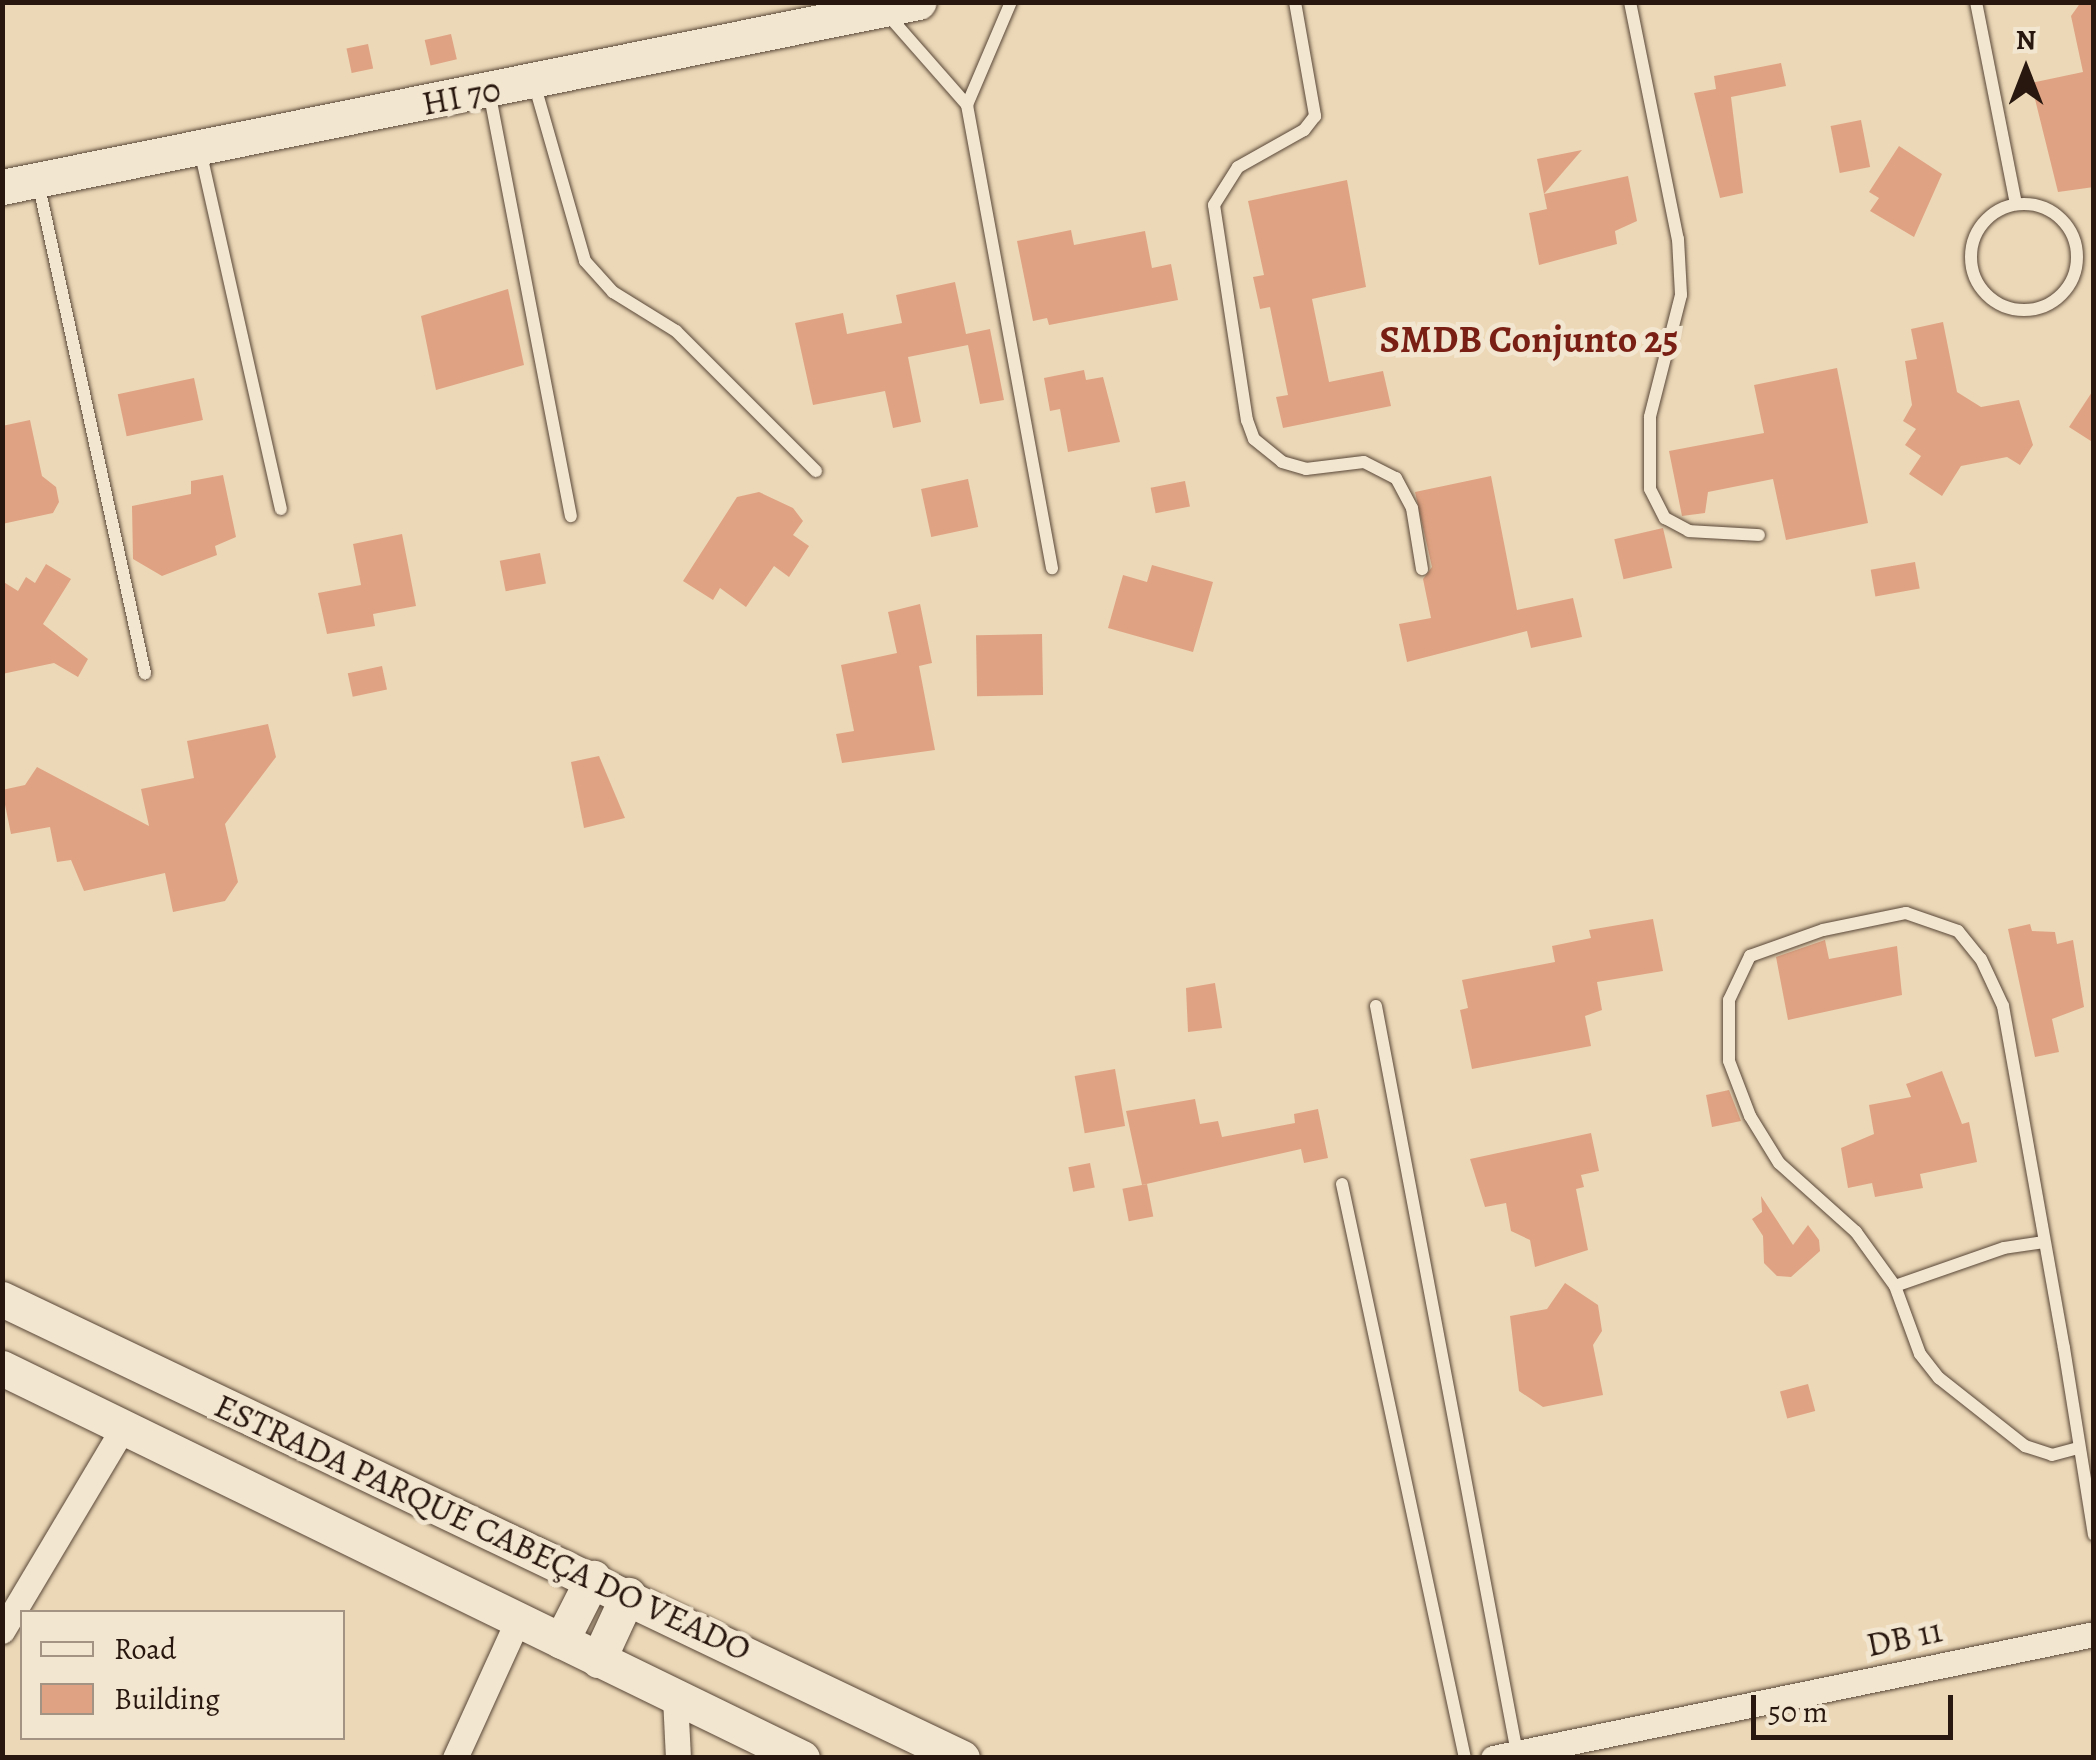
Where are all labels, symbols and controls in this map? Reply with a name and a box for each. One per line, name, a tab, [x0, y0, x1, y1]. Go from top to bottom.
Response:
north arrow	[1976, 20, 2076, 120]
text: N	[2016, 21, 2036, 59]
street label: HI 70	[418, 68, 504, 124]
district label: SMDB Conjunto 25	[1380, 317, 1678, 363]
street label: ESTRADA PARQUE CABEÇA DO VEADO	[208, 1384, 758, 1670]
street label: DB 11	[1862, 1609, 1946, 1665]
legend	[20, 1610, 345, 1740]
text: Road	[114, 1629, 176, 1669]
scale bar	[1756, 1675, 1958, 1737]
text: Building	[114, 1679, 220, 1719]
text: 50 m	[1768, 1692, 1828, 1732]

